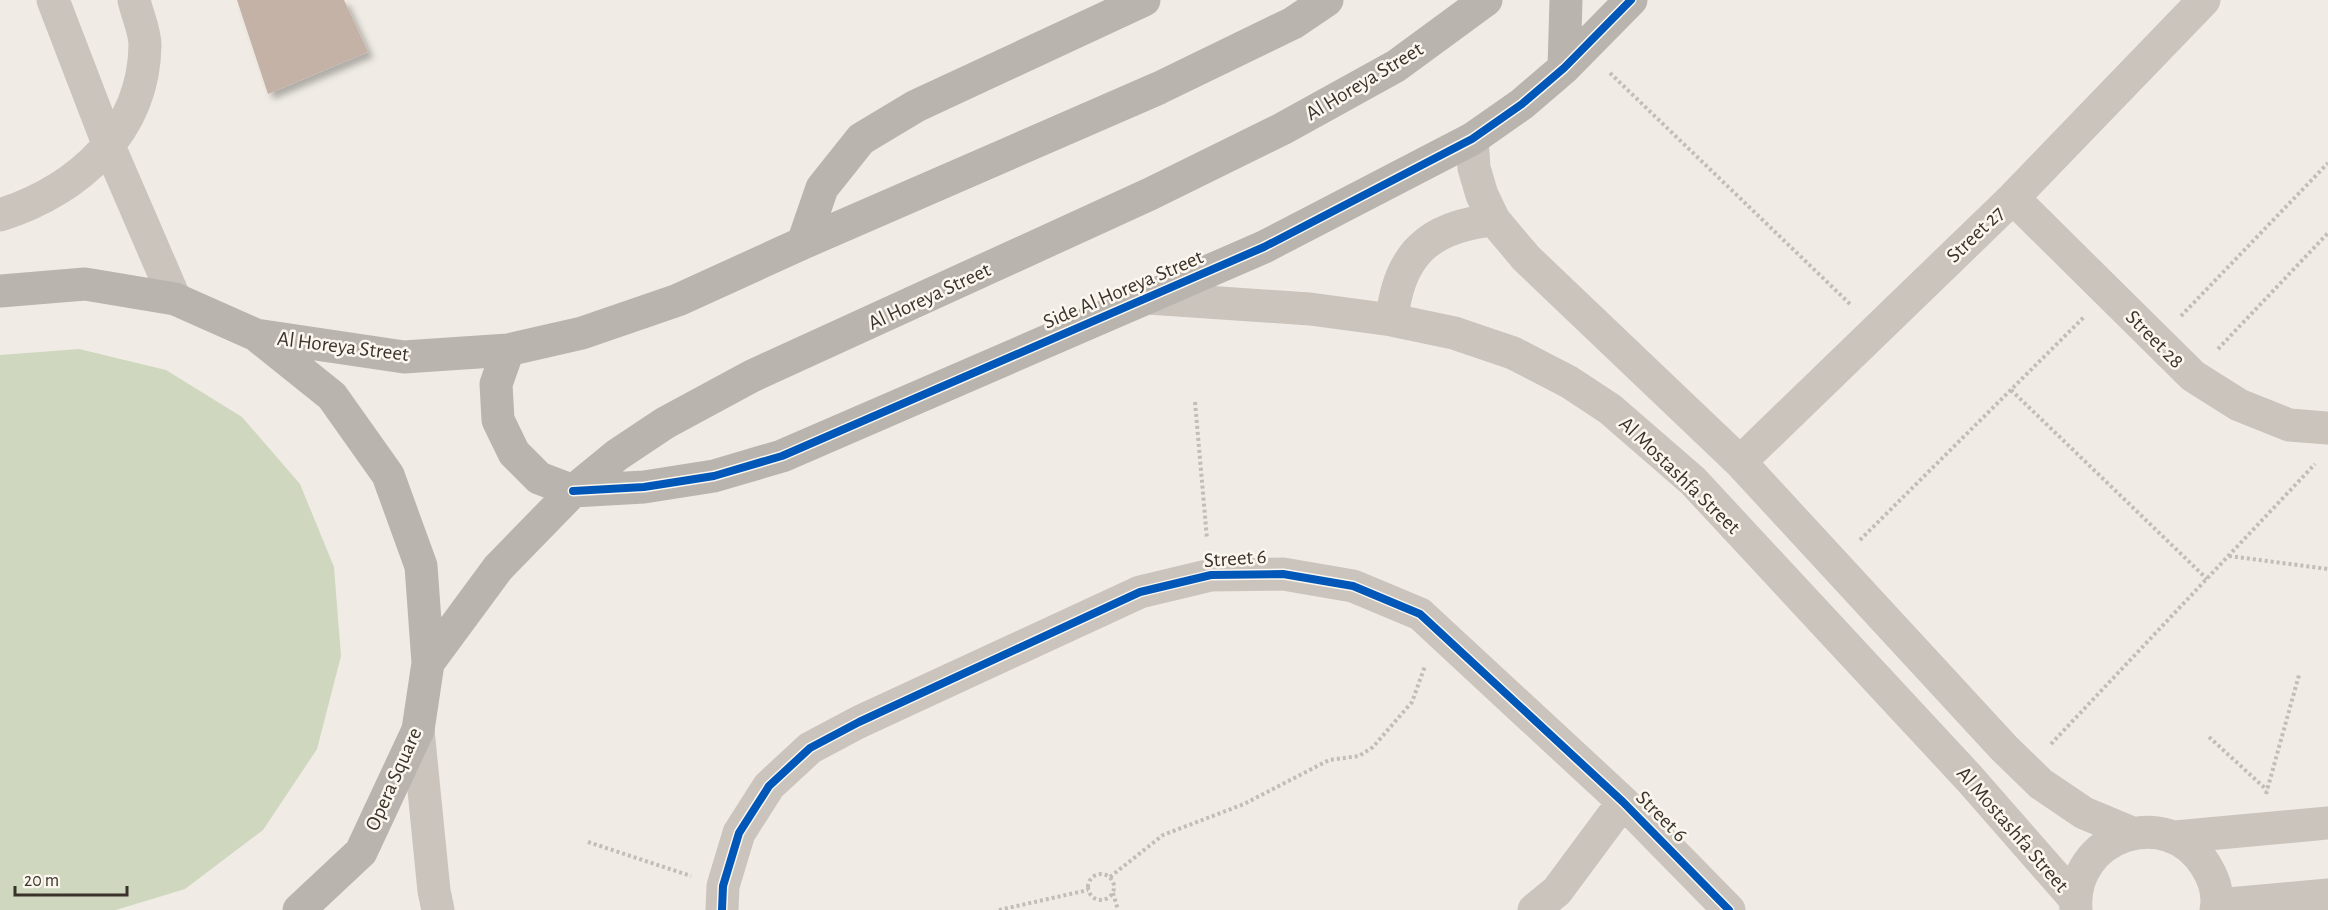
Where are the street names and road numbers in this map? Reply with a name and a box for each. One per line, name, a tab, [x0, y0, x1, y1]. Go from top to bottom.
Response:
street label: Al Horeya Street	[1302, 38, 1427, 125]
street label: Street 27	[1942, 202, 2008, 267]
street label: Side Al Horeya Street	[1040, 246, 1207, 333]
street label: Al Horeya Street	[865, 259, 994, 334]
street label: Street 28	[2122, 306, 2188, 372]
street label: Al Horeya Street	[276, 328, 410, 365]
street label: Al Mostashfa Street	[1615, 413, 1744, 538]
street label: Street 6	[1203, 546, 1267, 571]
street label: Opera Square	[361, 725, 425, 834]
street label: Al Mostashfa Street	[1953, 763, 2073, 896]
street label: Street 6	[1632, 787, 1691, 846]

